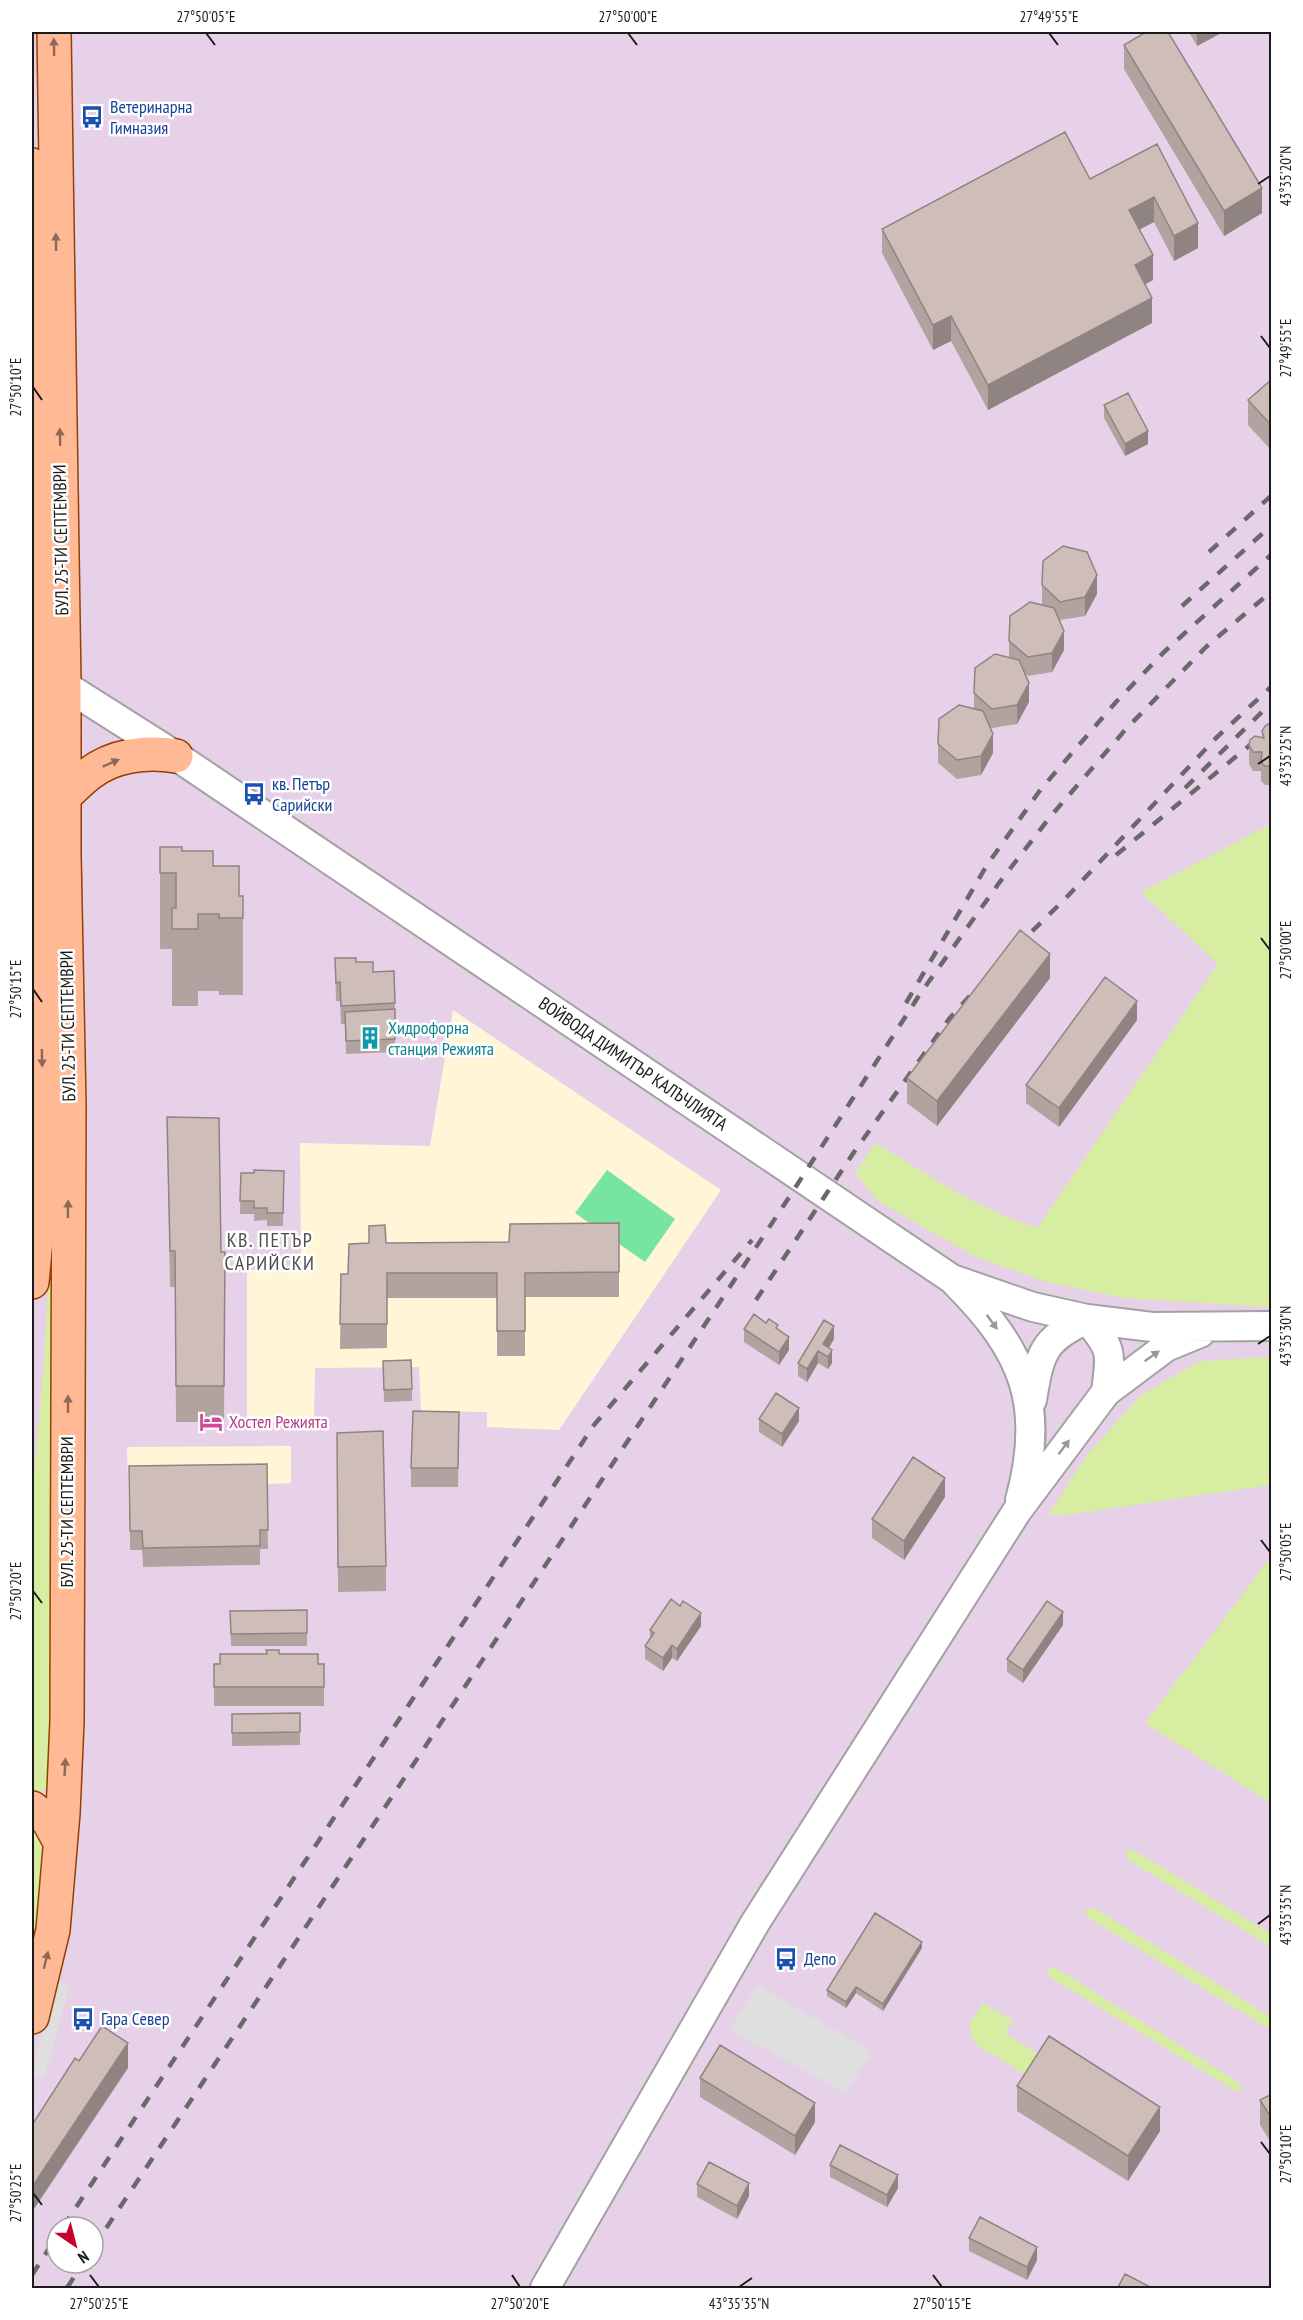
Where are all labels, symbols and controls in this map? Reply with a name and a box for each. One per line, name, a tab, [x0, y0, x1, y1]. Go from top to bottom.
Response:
text: 27°50'05"E	[176, 7, 236, 26]
text: 27°50'00"E	[598, 7, 658, 26]
text: 27°49'55"E	[1019, 7, 1079, 26]
one-way arrow	[49, 38, 59, 57]
place label: Ветеринарна Гимназия	[110, 95, 192, 139]
bus stop icon: Ветеринарна Гимназия	[79, 104, 105, 130]
text: 43°35'20"N	[1276, 146, 1295, 206]
one-way arrow	[52, 233, 61, 252]
text: 27°49'55"E	[1276, 318, 1295, 378]
text: 27°50'10"E	[6, 357, 25, 417]
one-way arrow	[55, 428, 64, 447]
street label: БУЛ. 25-ТИ СЕПТЕМВРИ	[48, 464, 73, 616]
text: 43°35'25"N	[1276, 726, 1295, 786]
one-way arrow	[102, 758, 120, 768]
place label: кв. Петър Сарийски	[272, 772, 332, 816]
bus stop icon: кв. Петър Сарийски	[241, 781, 267, 807]
text: 27°50'00"E	[1276, 920, 1295, 980]
street label: БУЛ. 25-ТИ СЕПТЕМВРИ	[55, 950, 80, 1102]
text: 27°50'15"E	[6, 959, 25, 1019]
street label: ВОЙВОДА ДИМИТЪР КАЛЪЧЛИЯТА	[534, 992, 733, 1136]
place label: Хидрофорна станция Режията	[388, 1016, 494, 1060]
building icon: Хидрофорна станция Режията	[357, 1025, 383, 1051]
one-way arrow	[38, 1048, 47, 1067]
one-way arrow	[63, 1199, 73, 1218]
district label: КВ. ПЕТЪР САРИЙСКИ	[225, 1227, 315, 1276]
text: 43°35'30"N	[1276, 1306, 1295, 1366]
one-way arrow	[986, 1314, 998, 1330]
one-way arrow	[1144, 1350, 1160, 1362]
one-way arrow	[63, 1394, 73, 1413]
hotel icon: Хостел Режията	[198, 1409, 224, 1435]
place label: Хостел Режията	[229, 1410, 328, 1433]
street label: БУЛ. 25-ТИ СЕПТЕМВРИ	[55, 1436, 78, 1588]
one-way arrow	[1058, 1440, 1070, 1455]
text: 27°50'05"E	[1276, 1522, 1295, 1582]
text: 27°50'20"E	[6, 1561, 25, 1621]
one-way arrow	[61, 1757, 70, 1776]
text: 43°35'35"N	[1276, 1885, 1295, 1945]
bus stop icon: Депо	[773, 1946, 799, 1972]
place label: Депо	[804, 1947, 837, 1970]
one-way arrow	[42, 1951, 51, 1969]
bus stop icon: Гара Север	[70, 2006, 96, 2032]
place label: Гара Север	[101, 2007, 170, 2030]
text: 27°50'10"E	[1276, 2124, 1295, 2184]
text: 27°50'25"E	[6, 2163, 25, 2223]
north arrow	[45, 2215, 105, 2275]
text: N	[74, 2247, 93, 2268]
text: 27°50'25"E	[69, 2294, 129, 2313]
text: 27°50'20"E	[490, 2294, 550, 2313]
text: 43°35'35"N	[709, 2294, 769, 2313]
text: 27°50'15"E	[912, 2294, 972, 2313]

